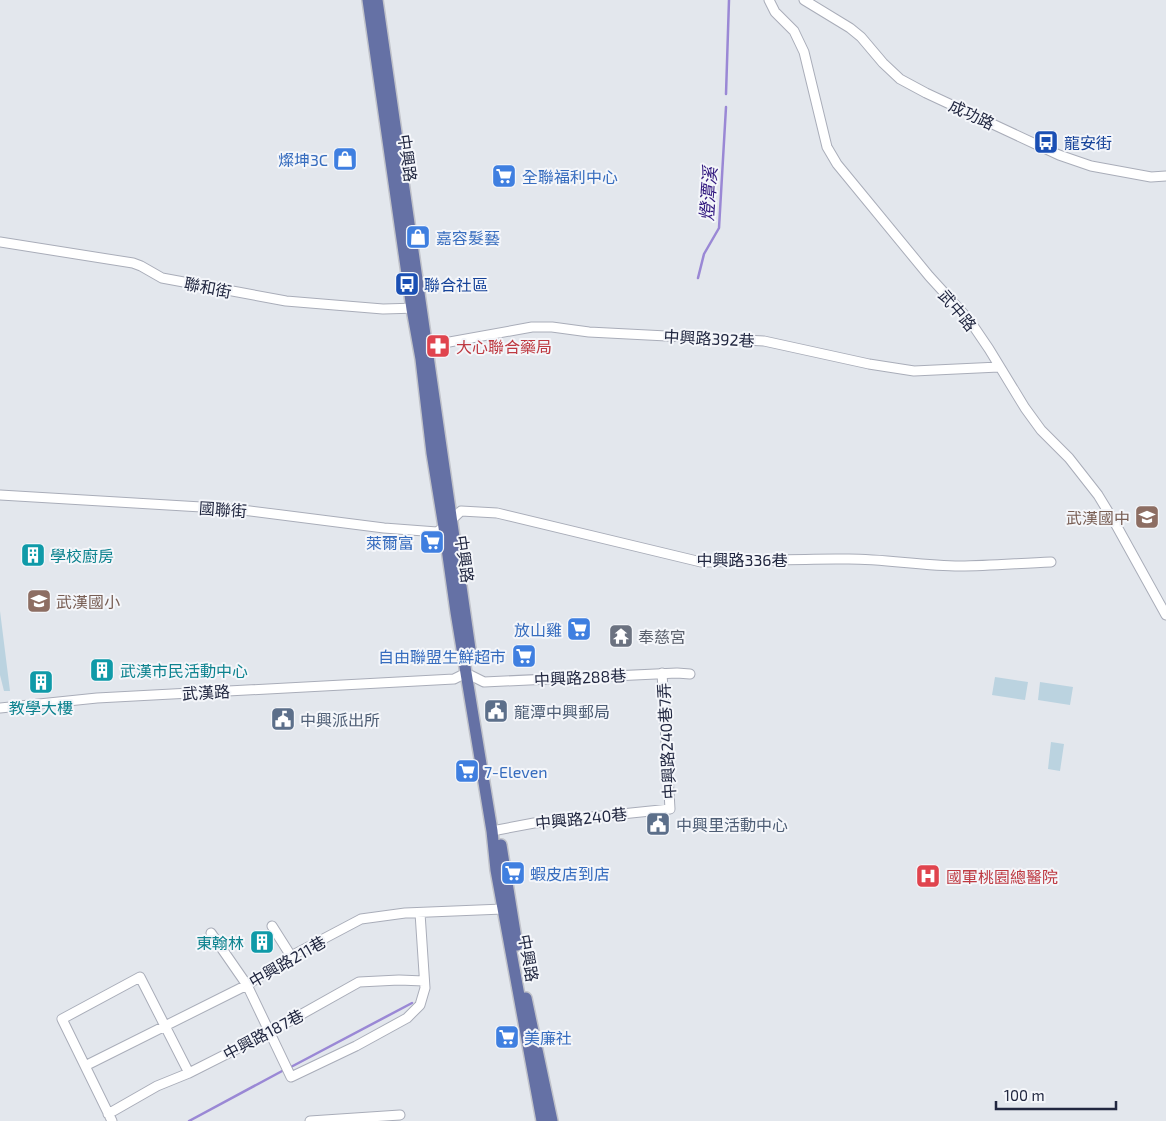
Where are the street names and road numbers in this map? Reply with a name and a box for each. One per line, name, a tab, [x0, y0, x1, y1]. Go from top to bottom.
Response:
street label: 成功路	[946, 95, 998, 133]
street label: 中興路	[395, 133, 421, 183]
street label: 聯和街	[183, 273, 233, 301]
street label: 武中路	[935, 286, 981, 334]
street label: 中興路392巷	[663, 326, 755, 350]
street label: 國聯街	[198, 498, 248, 520]
street label: 中興路	[452, 534, 478, 584]
street label: 中興路336巷	[697, 550, 787, 569]
street label: 中興路288巷	[533, 665, 627, 689]
street label: 武漢路	[182, 681, 230, 703]
street label: 中興路240巷7弄	[653, 682, 679, 800]
street label: 中興路240巷	[534, 804, 628, 832]
street label: 中興路211巷	[245, 931, 329, 991]
street label: 中興路	[515, 933, 543, 983]
street label: 中興路187巷	[220, 1005, 306, 1063]

